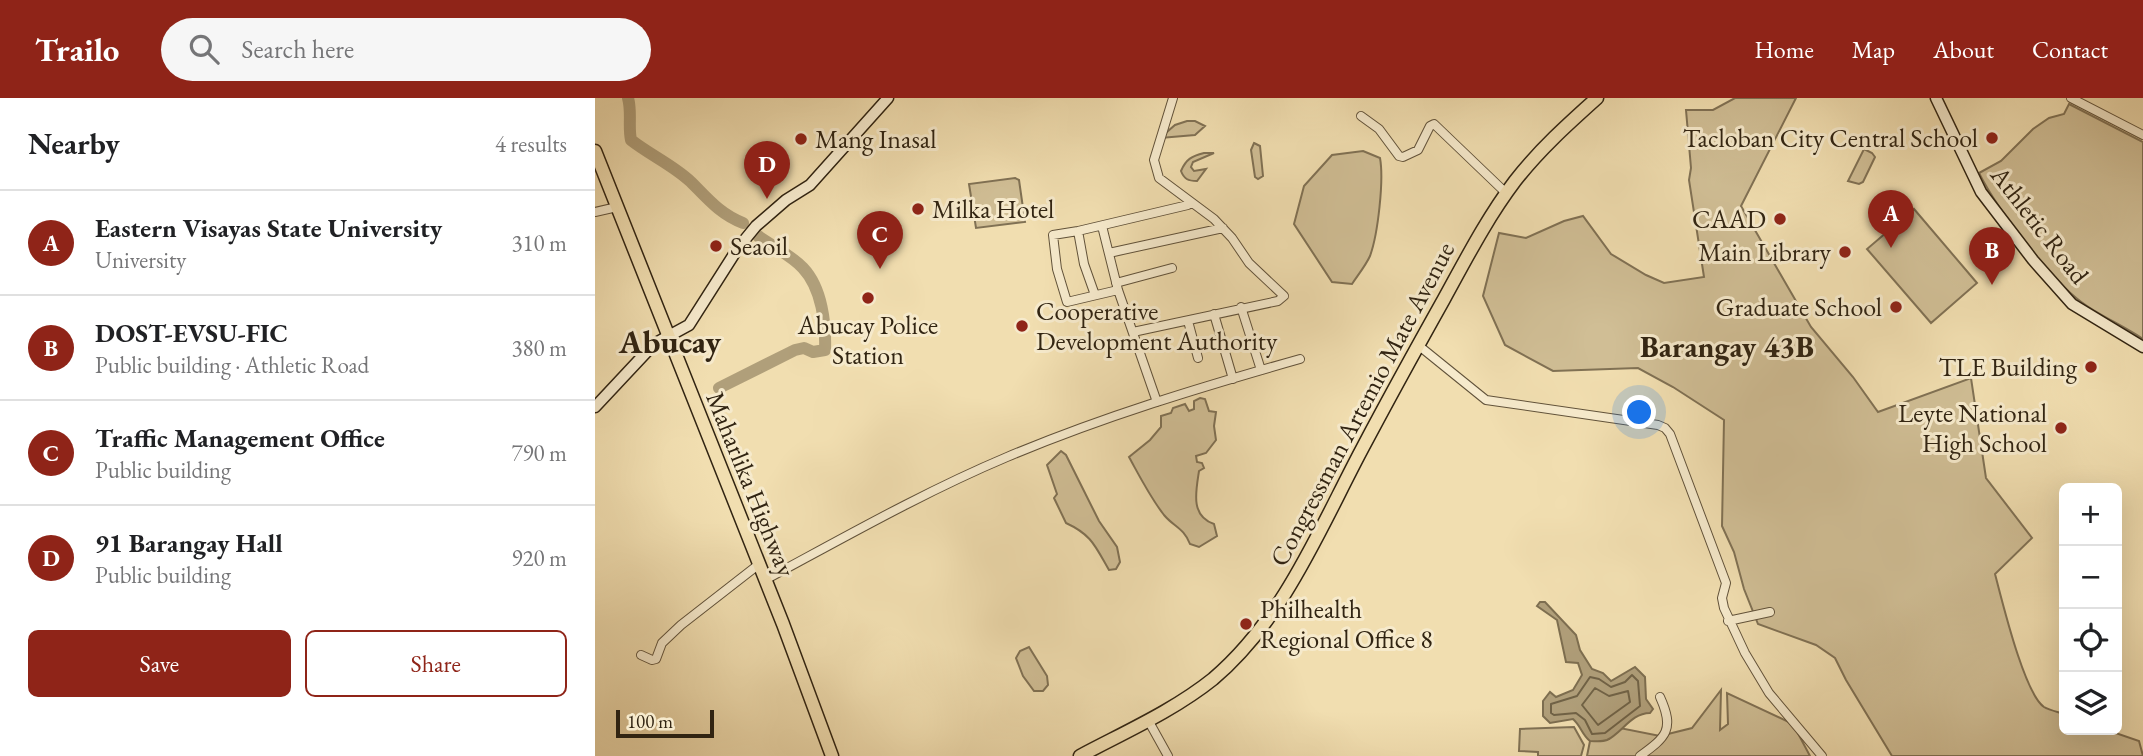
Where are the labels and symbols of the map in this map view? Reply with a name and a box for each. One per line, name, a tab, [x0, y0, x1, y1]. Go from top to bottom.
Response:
place label: Tacloban City Central School	[1683, 121, 1978, 155]
place label: Mang Inasal	[815, 122, 936, 156]
marker: Tacloban City Central School	[1984, 130, 2000, 146]
marker: Mang Inasal	[793, 131, 809, 147]
pin: D	[744, 141, 790, 199]
street label: Athletic Road	[1983, 158, 2097, 292]
pin: A	[1868, 190, 1914, 248]
place label: Milka Hotel	[932, 192, 1054, 226]
marker: Milka Hotel	[910, 201, 926, 217]
place label: CAAD	[1692, 202, 1766, 236]
pin: C	[857, 211, 903, 269]
marker: CAAD	[1772, 211, 1788, 227]
pin: B	[1969, 227, 2015, 285]
place label: Seaoil	[730, 229, 788, 263]
place label: Main Library	[1698, 235, 1832, 269]
street label: Congressman Artemio Mate Avenue	[1262, 236, 1462, 572]
marker: Seaoil	[708, 238, 724, 254]
marker: Main Library	[1837, 244, 1853, 260]
marker: Abucay Police Station	[860, 290, 876, 306]
place label: Graduate School	[1716, 290, 1882, 324]
place label: Cooperative Development Authority	[1036, 294, 1278, 358]
marker: Graduate School	[1888, 299, 1904, 315]
place label: Abucay Police Station	[797, 308, 938, 372]
marker: Cooperative Development Authority	[1014, 318, 1030, 334]
district label: Abucay	[618, 320, 722, 363]
district label: Barangay 43B	[1640, 327, 1814, 366]
place label: TLE Building	[1938, 350, 2078, 384]
marker: TLE Building	[2083, 359, 2099, 375]
street label: Maharlika Highway	[698, 387, 804, 582]
your location	[1622, 395, 1656, 429]
place label: Leyte National High School	[1898, 396, 2047, 460]
marker: Leyte National High School	[2053, 420, 2069, 436]
place label: Philhealth Regional Office 8	[1260, 592, 1433, 656]
marker: Philhealth Regional Office 8	[1238, 616, 1254, 632]
scale bar	[616, 707, 714, 739]

